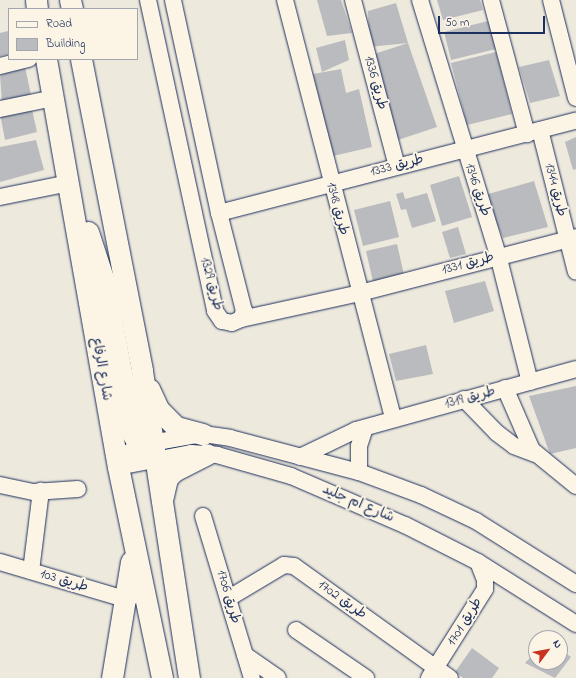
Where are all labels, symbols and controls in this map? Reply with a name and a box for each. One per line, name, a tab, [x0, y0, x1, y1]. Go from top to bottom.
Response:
legend	[8, 8, 138, 60]
scale bar	[440, 8, 547, 34]
text: 50 m	[445, 14, 469, 32]
text: Road	[46, 15, 72, 33]
text: Building	[46, 35, 85, 53]
street label: طريق 1336	[360, 54, 390, 112]
street label: طريق 1333	[368, 151, 426, 181]
street label: طريق 1346	[461, 161, 493, 219]
street label: طريق 1344	[540, 161, 570, 219]
street label: طريق 1348	[322, 181, 352, 237]
street label: طريق 1331	[440, 249, 496, 279]
street label: طريق 1329	[196, 256, 226, 312]
street label: شارع الرفاع	[87, 336, 115, 402]
street label: طريق 1319	[443, 383, 497, 413]
street label: شارع ام جليد	[320, 481, 396, 527]
street label: طريق 103	[38, 566, 90, 596]
street label: طريق 1706	[212, 568, 244, 626]
street label: طريق 1702	[314, 577, 370, 623]
street label: طريق 1701	[444, 595, 486, 649]
north arrow	[528, 630, 568, 670]
text: N	[549, 637, 566, 652]

